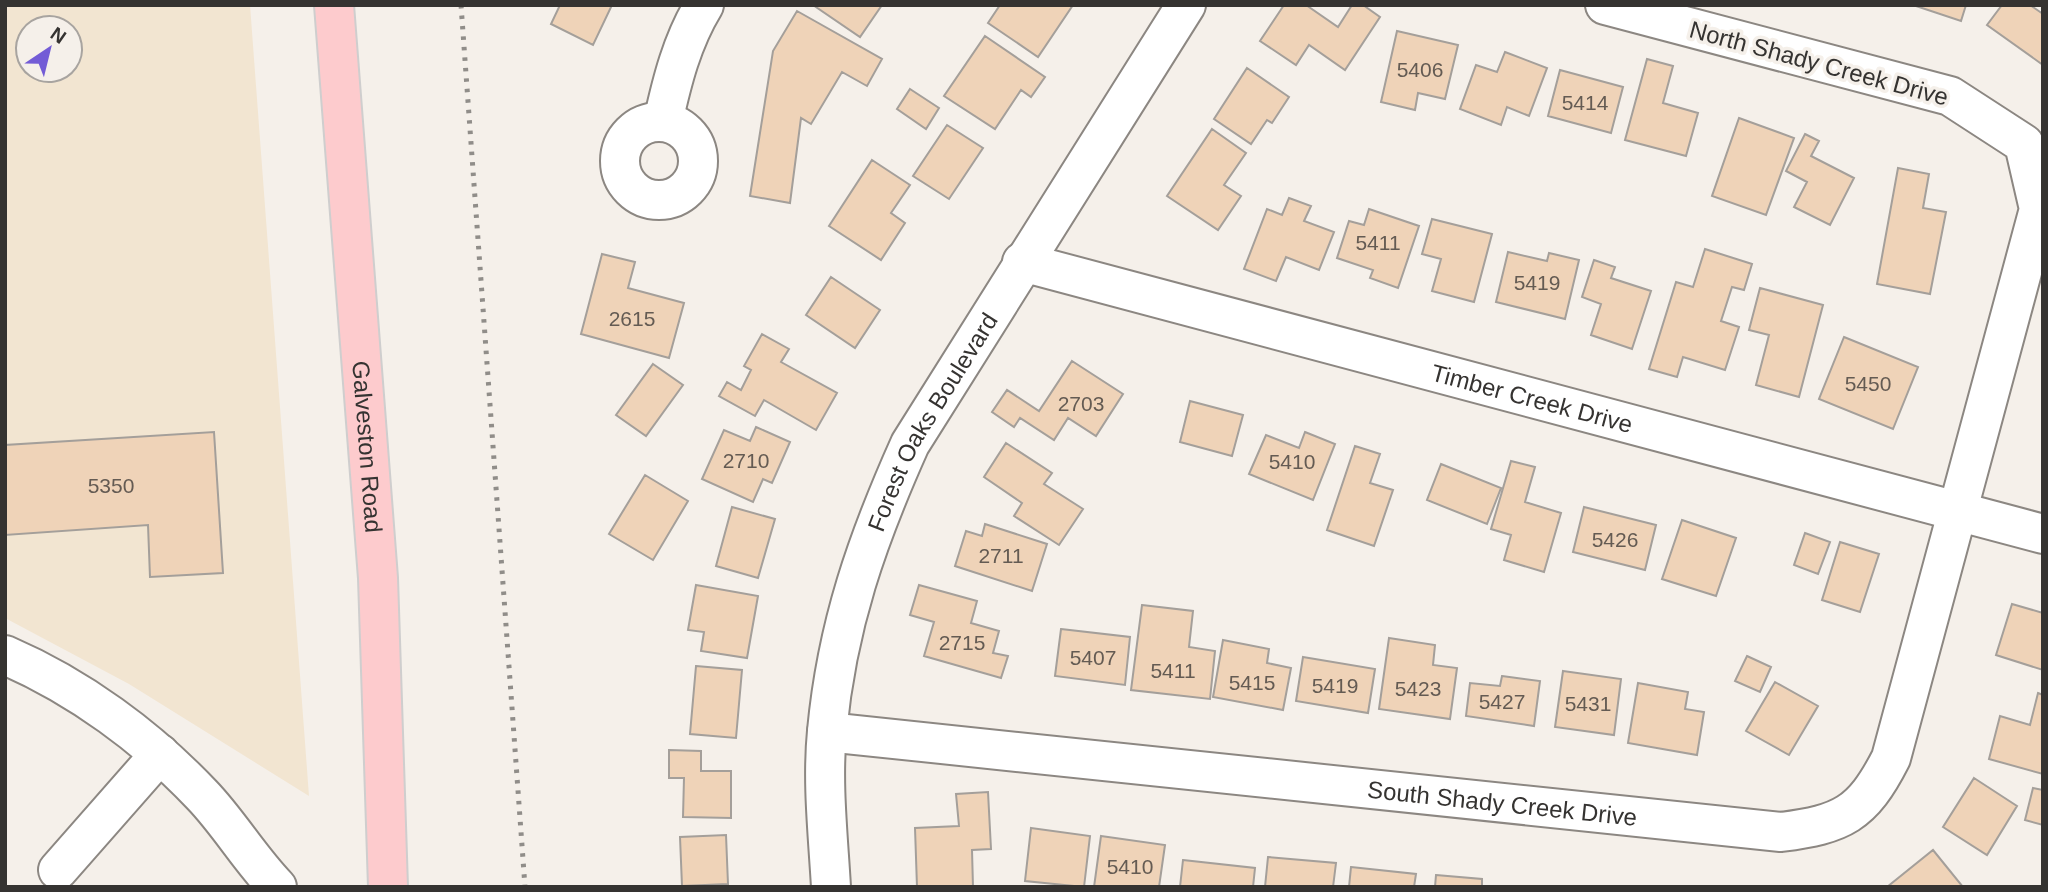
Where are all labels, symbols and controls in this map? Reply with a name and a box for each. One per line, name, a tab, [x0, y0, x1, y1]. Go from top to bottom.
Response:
north arrow	[14, 14, 84, 84]
street label: North Shady Creek Drive	[1687, 15, 1951, 111]
text: N	[47, 23, 70, 48]
house number: 5406	[1397, 58, 1443, 81]
house number: 5414	[1562, 91, 1609, 114]
house number: 5411	[1355, 231, 1401, 254]
house number: 5419	[1514, 271, 1560, 294]
house number: 2615	[609, 307, 655, 330]
street label: Forest Oaks Boulevard	[862, 308, 1003, 535]
street label: Timber Creek Drive	[1429, 358, 1636, 438]
street label: Galveston Road	[348, 360, 388, 534]
house number: 5450	[1845, 372, 1891, 395]
house number: 2703	[1058, 392, 1104, 415]
house number: 2710	[723, 449, 769, 472]
house number: 5410	[1269, 450, 1315, 473]
house number: 5350	[88, 474, 134, 497]
house number: 5426	[1592, 528, 1638, 551]
house number: 2711	[978, 544, 1024, 567]
house number: 2715	[939, 631, 985, 654]
house number: 5407	[1070, 646, 1116, 669]
house number: 5411	[1150, 659, 1196, 682]
house number: 5415	[1229, 671, 1275, 694]
house number: 5419	[1312, 674, 1358, 697]
house number: 5423	[1395, 677, 1441, 700]
house number: 5427	[1479, 690, 1525, 713]
house number: 5431	[1565, 692, 1611, 715]
street label: South Shady Creek Drive	[1366, 775, 1638, 830]
house number: 5410	[1107, 855, 1153, 878]

